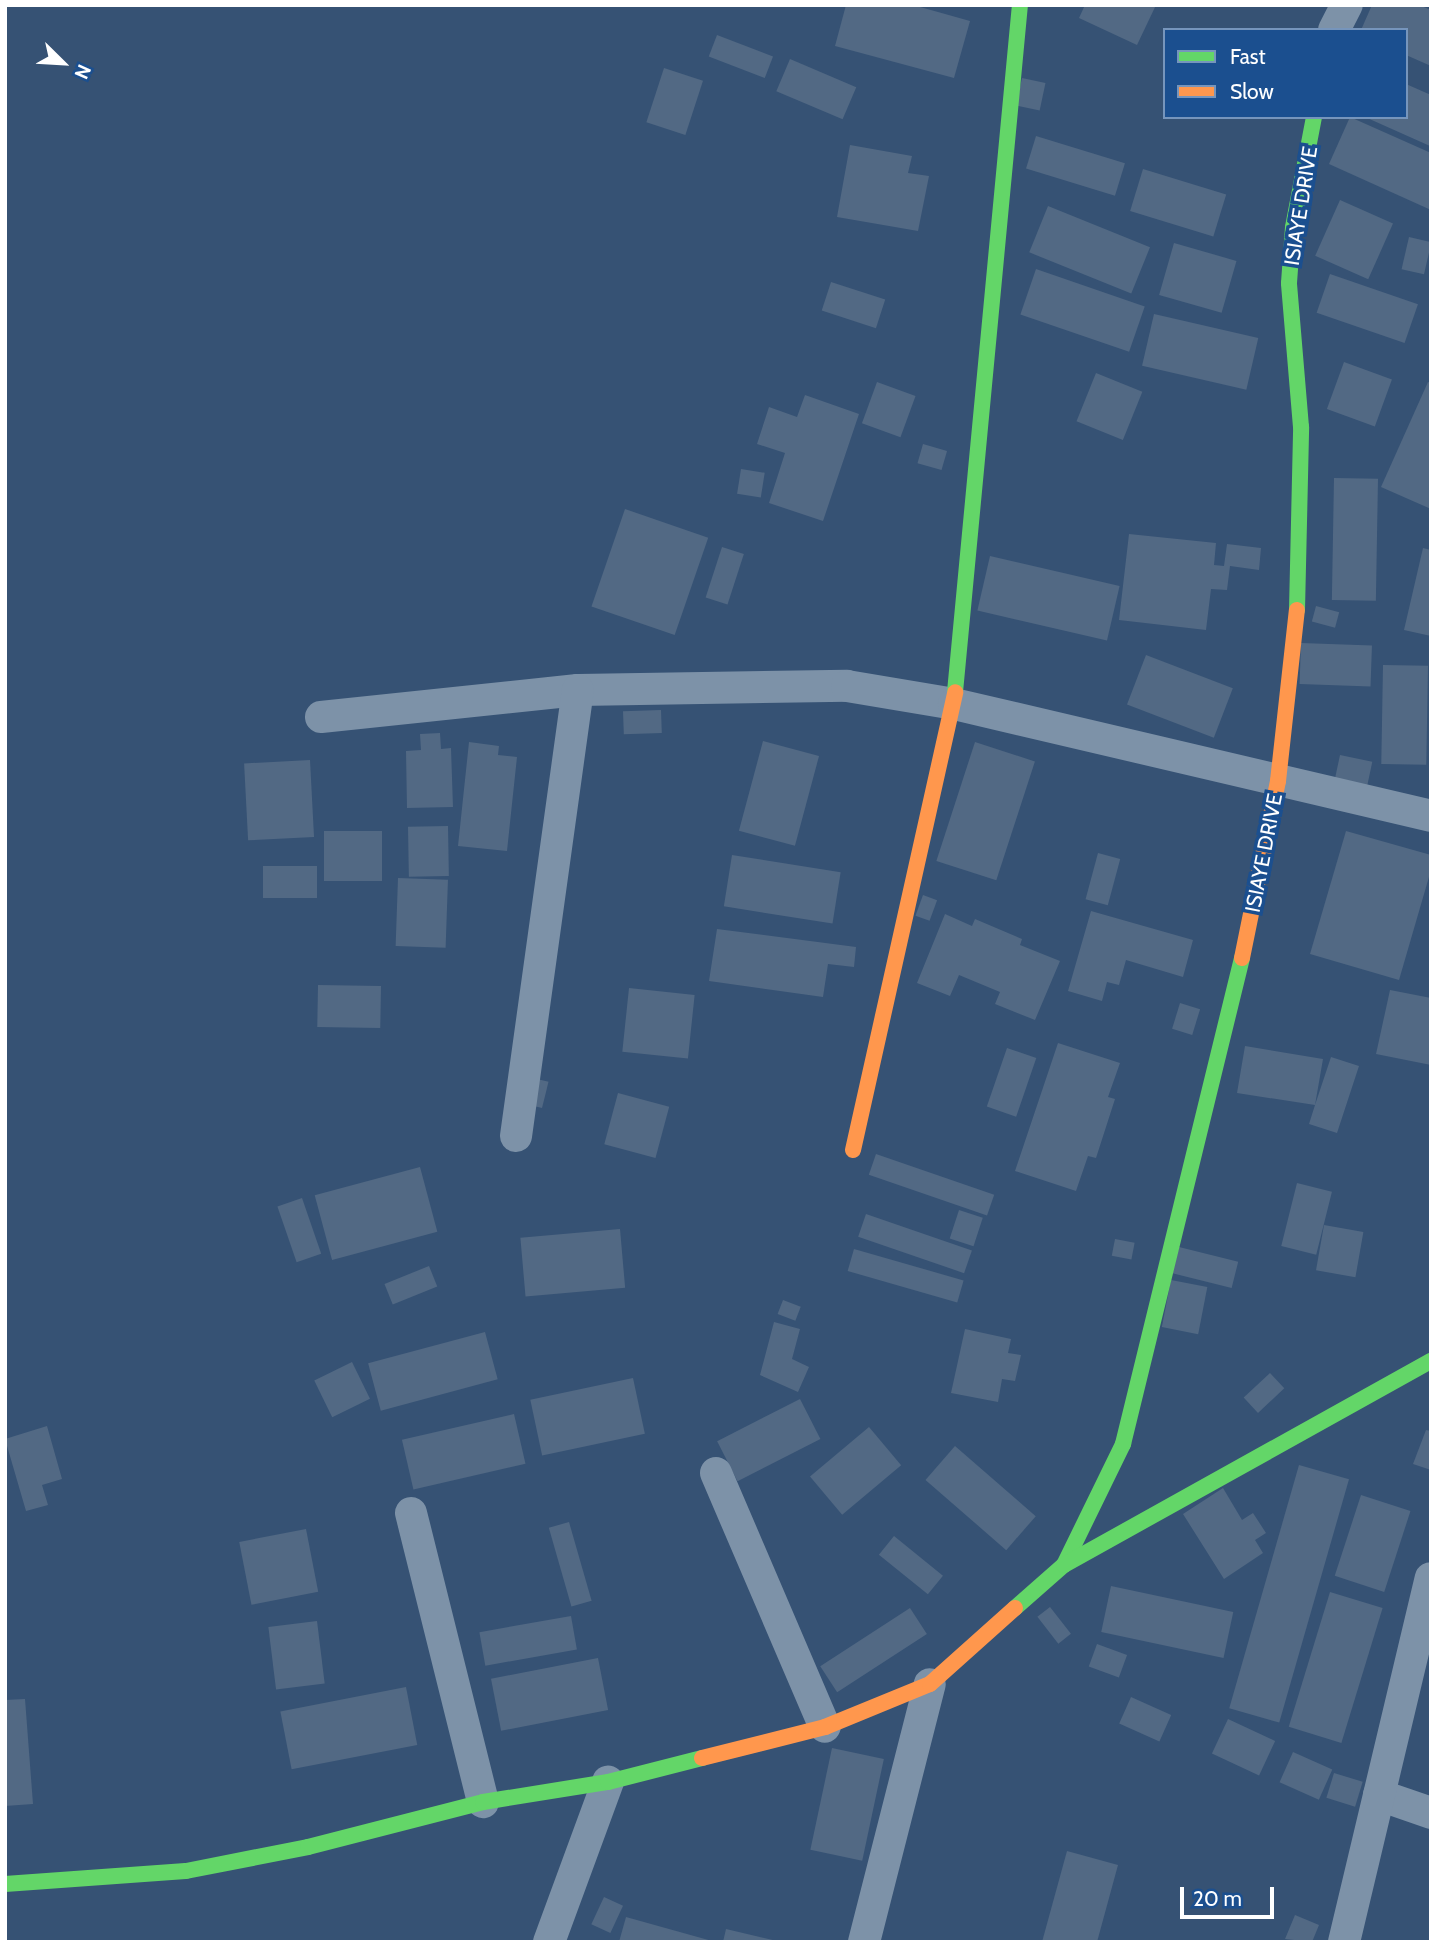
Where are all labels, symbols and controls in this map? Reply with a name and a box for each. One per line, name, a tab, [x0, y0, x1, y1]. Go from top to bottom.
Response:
north arrow	[28, 28, 98, 98]
legend	[1163, 28, 1408, 119]
text: Fast	[1230, 44, 1266, 69]
text: N	[69, 61, 96, 83]
text: Slow	[1230, 79, 1274, 104]
street label: ISIAYE DRIVE	[1279, 144, 1323, 268]
street label: ISIAYE DRIVE	[1240, 791, 1288, 915]
scale bar	[1184, 1874, 1278, 1918]
text: 20 m	[1193, 1886, 1242, 1911]

